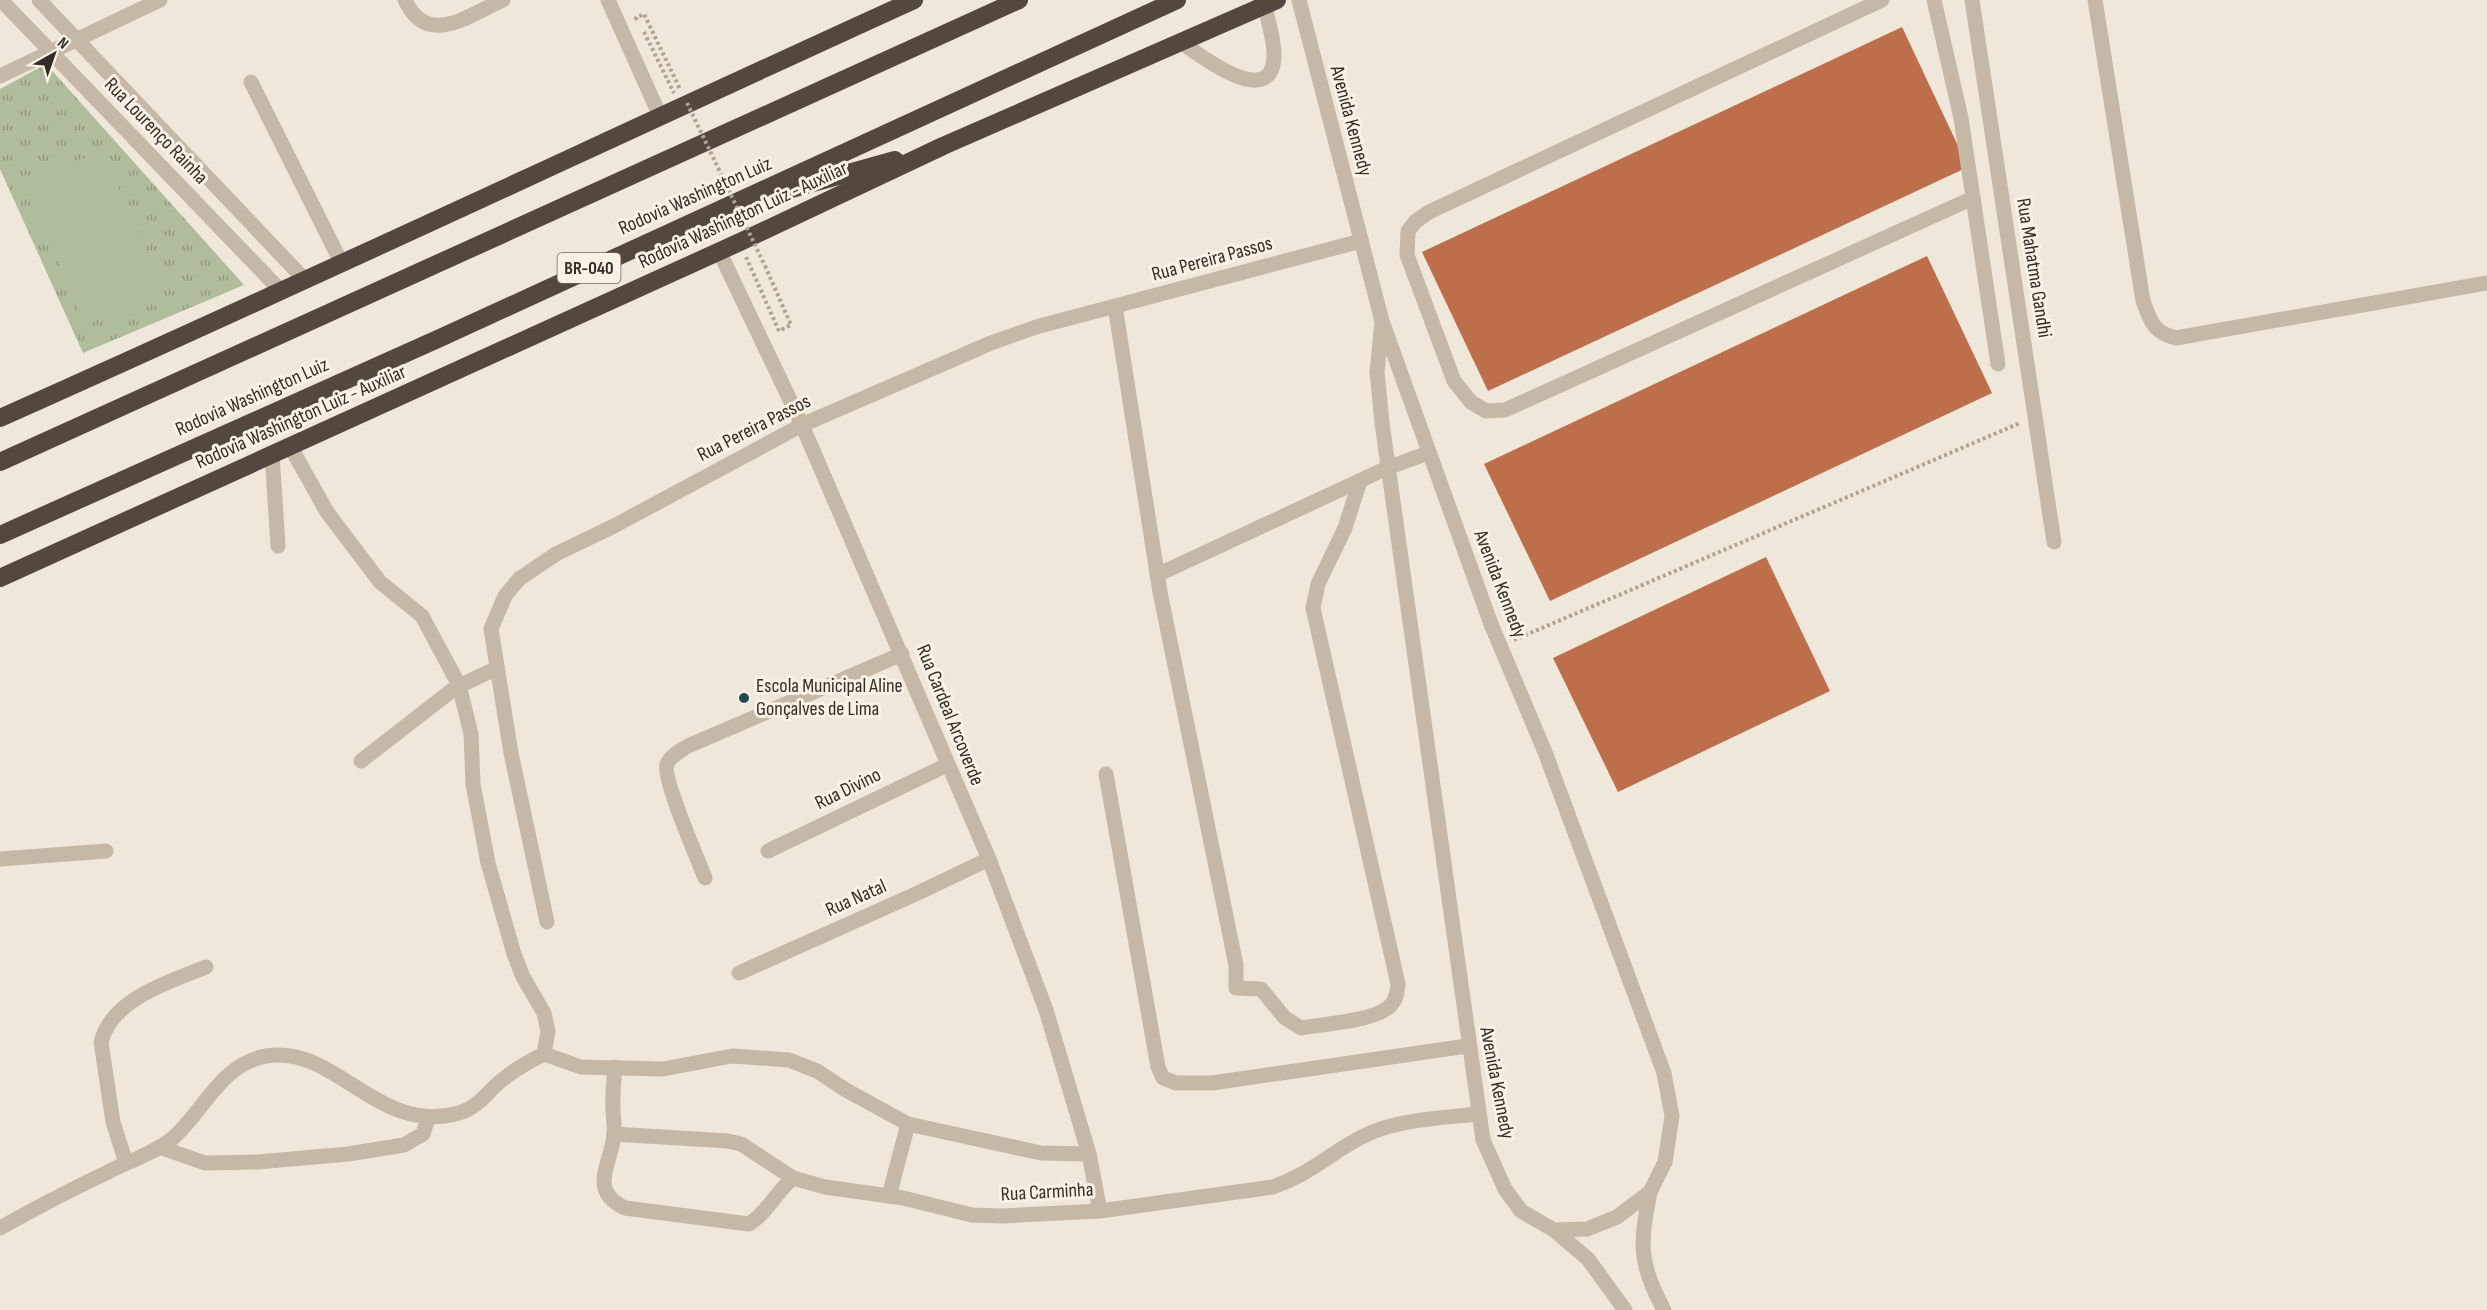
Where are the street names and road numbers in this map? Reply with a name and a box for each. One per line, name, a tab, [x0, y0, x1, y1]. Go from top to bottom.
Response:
street label: Avenida Kennedy	[1324, 62, 1377, 179]
street label: Rua Lourenço Rainha	[99, 73, 213, 189]
street label: Rodovia Washington Luiz	[615, 152, 775, 240]
street label: Rodovia Washington Luiz - Auxiliar	[635, 156, 852, 274]
street label: Rua Mahatma Gandhi	[2011, 197, 2057, 339]
street label: Rua Pereira Passos	[1149, 231, 1275, 287]
road number: BR-040	[558, 253, 620, 283]
street label: Rodovia Washington Luiz	[172, 353, 332, 441]
street label: Rodovia Washington Luiz - Auxiliar	[192, 360, 410, 474]
street label: Rua Pereira Passos	[693, 389, 815, 467]
street label: Avenida Kennedy	[1468, 526, 1532, 641]
street label: Rua Cardeal Arcoverde	[911, 641, 989, 789]
street label: Rua Divino	[811, 763, 885, 815]
street label: Rua Natal	[822, 874, 890, 922]
street label: Avenida Kennedy	[1474, 1024, 1520, 1141]
street label: Rua Carminha	[1000, 1178, 1094, 1206]

